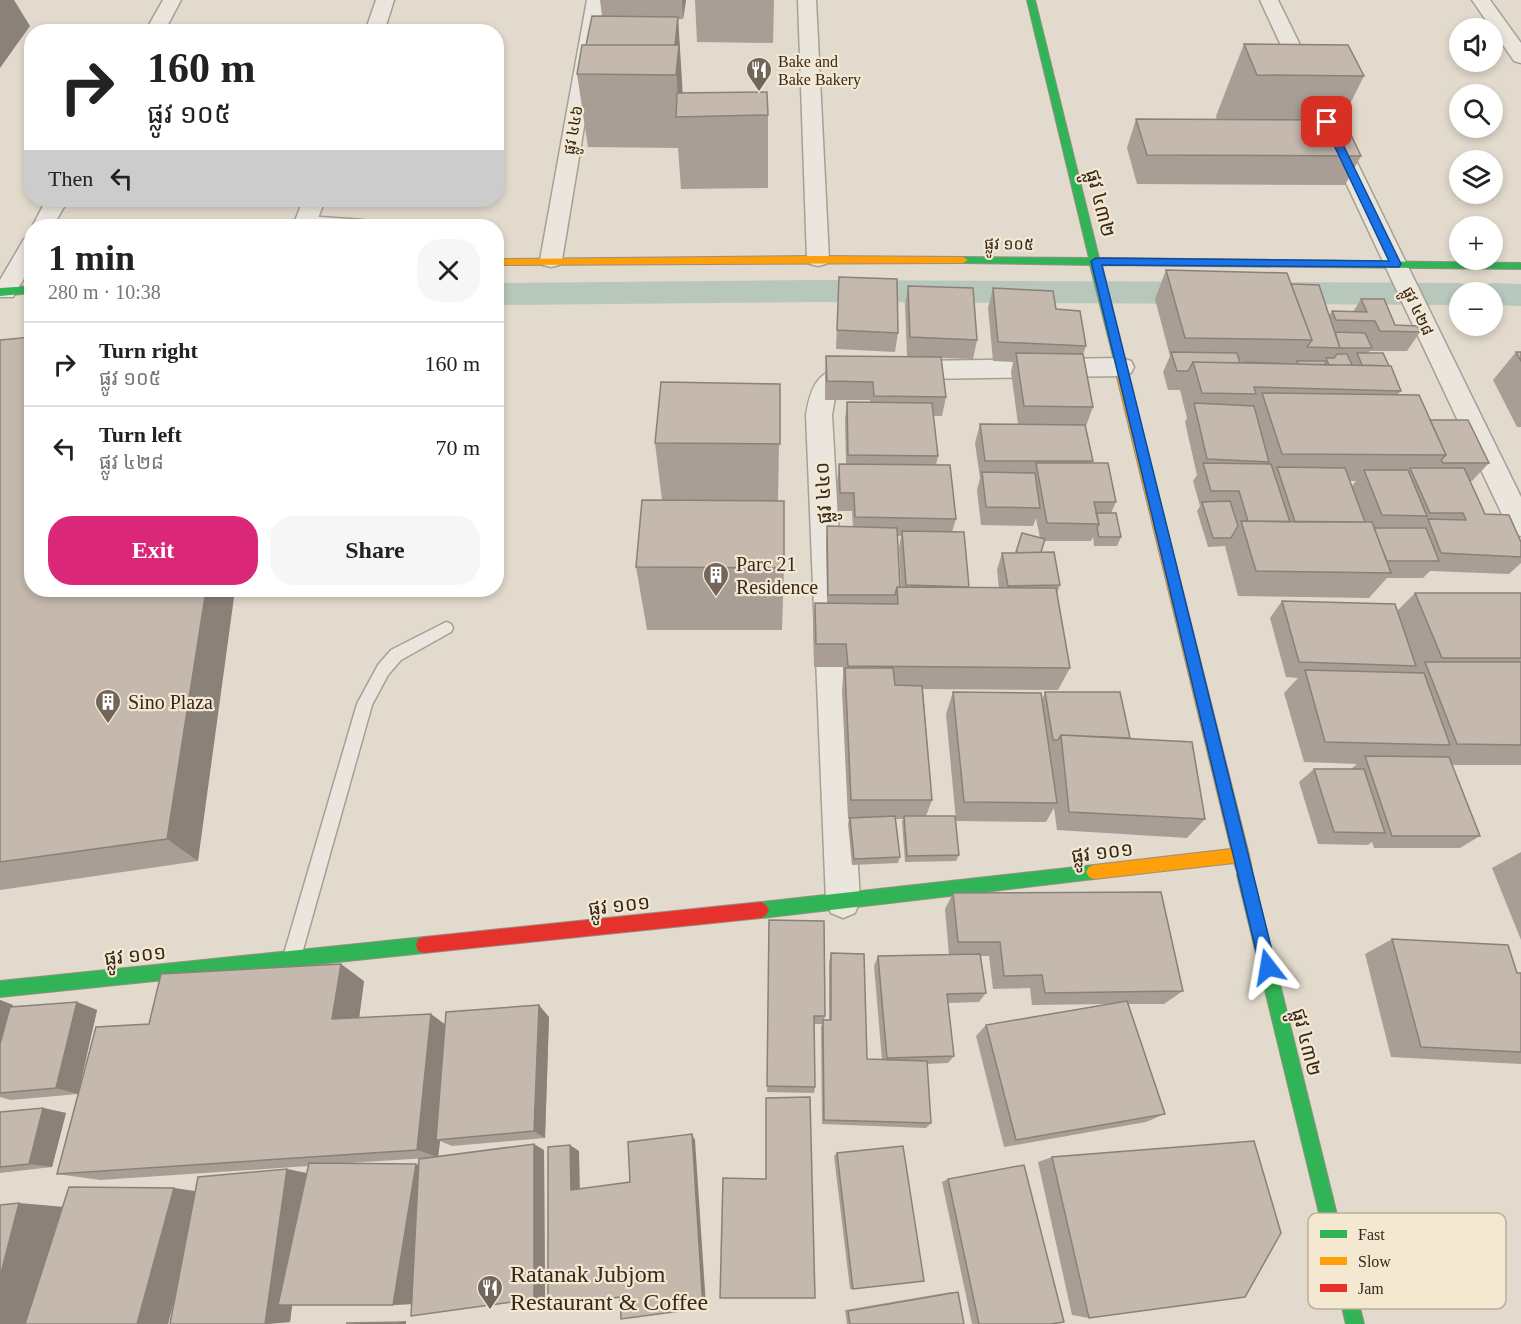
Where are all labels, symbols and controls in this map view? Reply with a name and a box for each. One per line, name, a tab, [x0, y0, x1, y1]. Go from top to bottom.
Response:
map controls	[1449, 18, 1503, 336]
button: sound	[1449, 18, 1503, 72]
text: 160 m	[147, 45, 256, 91]
icon: right	[48, 48, 126, 126]
place label: Bake and Bake Bakery	[778, 53, 861, 89]
restaurant icon: Bake and Bake Bakery	[744, 55, 774, 93]
button: search	[1449, 84, 1503, 138]
pin	[1301, 96, 1352, 147]
text: ផ្លូវ ១០៥	[147, 99, 231, 129]
street label: ផ្លូវ ៤៤៦	[560, 104, 591, 157]
icon: arrive	[1310, 105, 1343, 138]
button: layers	[1449, 150, 1503, 204]
icon: left	[105, 162, 138, 195]
text: Then	[48, 166, 93, 191]
street label: ផ្លូវ ៤៣២	[1074, 167, 1120, 241]
button: +	[1449, 216, 1503, 270]
street label: ផ្លូវ ១០៥	[984, 235, 1034, 259]
text: 1 min	[48, 238, 135, 278]
button: close	[417, 239, 480, 302]
text: 280 m · 10:38	[48, 281, 161, 303]
button: −	[1449, 282, 1503, 336]
street label: ផ្លូវ ៤២៨	[1394, 284, 1437, 340]
text: Turn right	[99, 338, 198, 363]
icon: right	[48, 348, 81, 381]
text: 160 m	[424, 351, 480, 376]
text: ផ្លូវ ១០៥	[99, 367, 161, 389]
text: Turn left	[99, 422, 182, 447]
icon: left	[48, 432, 81, 465]
text: 70 m	[435, 435, 480, 460]
text: ផ្លូវ ៤២៨	[99, 451, 164, 473]
street label: ផ្លូវ ៤៤០	[810, 461, 844, 525]
button: Exit	[48, 516, 258, 585]
button: Share	[270, 516, 480, 585]
place label: Parc 21 Residence	[736, 553, 818, 598]
building icon: Parc 21 Residence	[701, 560, 731, 598]
building icon: Sino Plaza	[93, 687, 123, 725]
place label: Sino Plaza	[128, 691, 213, 713]
street label: ផ្លូវ ១០១	[1070, 837, 1135, 875]
street label: ផ្លូវ ១០១	[587, 891, 652, 927]
position arrow	[1236, 935, 1300, 999]
street label: ផ្លូវ ១០១	[103, 941, 168, 977]
street label: ផ្លូវ ៤៣២	[1280, 1006, 1326, 1080]
legend	[1308, 1213, 1506, 1309]
text: Fast	[1358, 1226, 1385, 1243]
text: Slow	[1358, 1253, 1391, 1270]
place label: Ratanak Jubjom Restaurant & Coffee	[510, 1261, 708, 1315]
restaurant icon: Ratanak Jubjom Restaurant & Coffee	[475, 1273, 505, 1311]
text: Jam	[1358, 1280, 1384, 1297]

